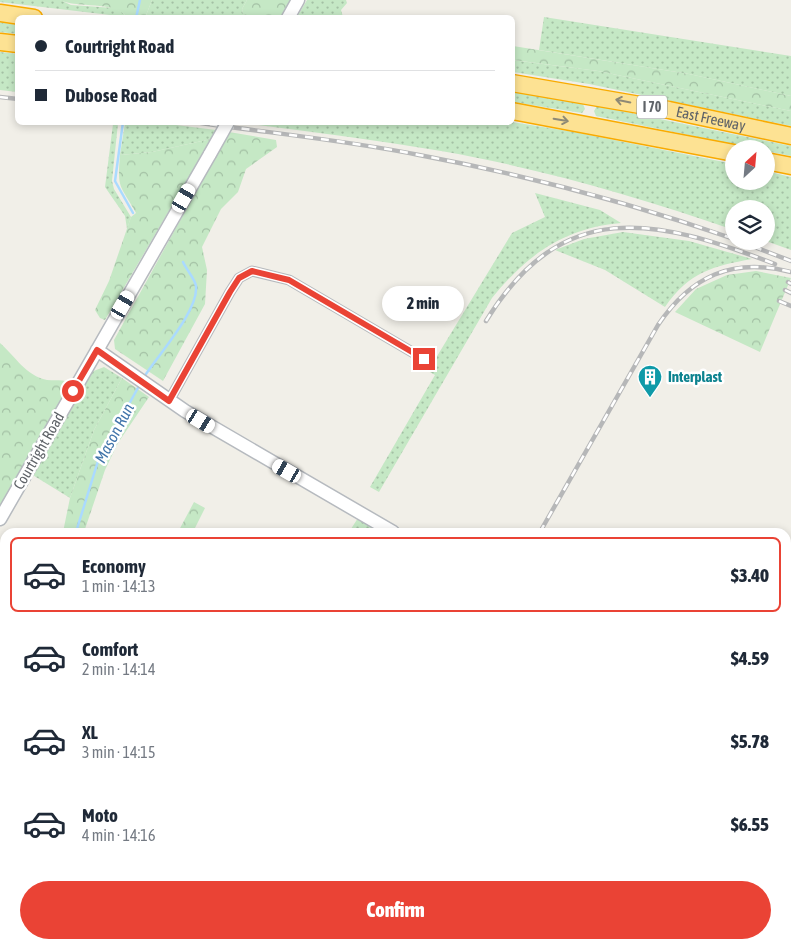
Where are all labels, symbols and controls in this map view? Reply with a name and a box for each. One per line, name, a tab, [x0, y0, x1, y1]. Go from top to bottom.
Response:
text: Courtright Road	[65, 35, 174, 57]
text: Dubose Road	[65, 84, 157, 106]
road number: I 70	[637, 95, 667, 118]
one-way arrow	[616, 96, 632, 106]
street label: East Freeway	[675, 103, 747, 134]
one-way arrow	[552, 115, 568, 125]
north arrow	[725, 140, 775, 190]
map controls	[725, 140, 775, 250]
car	[170, 181, 197, 215]
button: layers	[725, 200, 775, 250]
callout: 2 min	[383, 286, 465, 322]
car	[109, 288, 136, 322]
text: 2 min	[407, 294, 439, 312]
route end	[413, 348, 435, 370]
building icon: Interplast	[637, 364, 663, 398]
place label: Interplast	[668, 368, 723, 385]
route start	[62, 380, 84, 402]
water label: Mason Run	[91, 400, 137, 466]
car	[184, 407, 217, 435]
street label: Courtright Road	[10, 409, 67, 492]
car	[270, 457, 303, 485]
icon: car	[22, 552, 67, 597]
text: Economy	[82, 555, 146, 577]
text: $3.40	[731, 564, 769, 586]
text: 1 min · 14:13	[82, 577, 155, 595]
icon: car	[22, 635, 67, 680]
text: Comfort	[82, 638, 138, 660]
text: $4.59	[731, 647, 769, 669]
text: 2 min · 14:14	[82, 660, 155, 678]
icon: car	[22, 718, 67, 763]
text: XL	[82, 721, 98, 743]
text: $5.78	[731, 730, 769, 752]
text: 3 min · 14:15	[82, 743, 155, 761]
icon: car	[22, 801, 67, 846]
text: Moto	[82, 804, 118, 826]
text: $6.55	[731, 813, 769, 835]
text: 4 min · 14:16	[82, 826, 155, 844]
button: Confirm	[20, 881, 771, 939]

